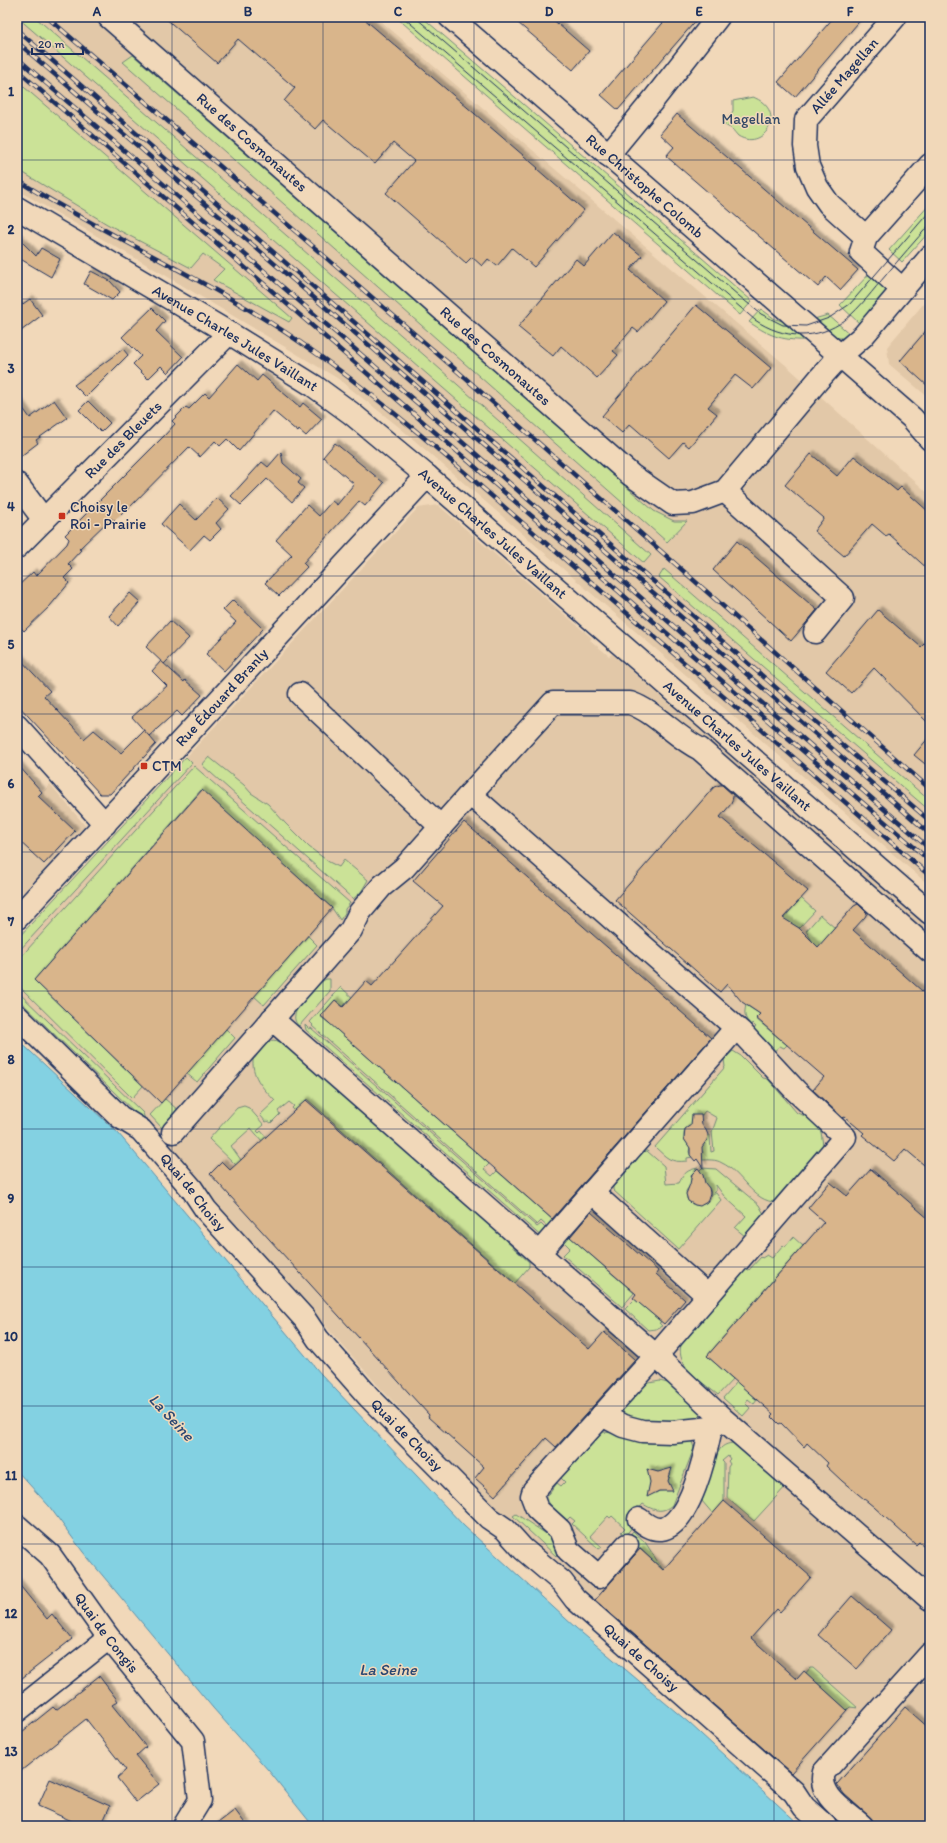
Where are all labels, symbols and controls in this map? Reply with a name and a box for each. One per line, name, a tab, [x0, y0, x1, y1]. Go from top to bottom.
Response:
text: A	[92, 4, 102, 19]
text: B	[244, 4, 253, 19]
text: C	[394, 4, 403, 19]
text: D	[545, 4, 554, 19]
text: E	[695, 4, 703, 19]
text: F	[847, 4, 854, 19]
scale bar	[32, 30, 83, 56]
street label: Allée Magellan	[806, 34, 882, 117]
text: 20 m	[38, 37, 65, 51]
text: 1	[8, 84, 14, 99]
street label: Rue des Cosmonautes	[193, 89, 311, 196]
park label: Magellan	[721, 110, 781, 128]
street label: Rue Christophe Colomb	[582, 130, 708, 242]
text: 2	[8, 222, 15, 237]
street label: Avenue Charles Jules Vaillant	[149, 281, 322, 395]
street label: Rue des Cosmonautes	[436, 303, 555, 410]
text: 3	[7, 361, 15, 376]
street label: Rue des Bleuets	[81, 397, 166, 482]
street label: Avenue Charles Jules Vaillant	[415, 464, 571, 603]
place label: Choisy le Roi - Prairie	[70, 498, 146, 533]
text: 4	[7, 499, 15, 514]
marker: Choisy le Roi - Prairie	[57, 511, 67, 521]
text: 5	[8, 637, 15, 652]
street label: Rue Édouard Branly	[172, 644, 272, 750]
street label: Avenue Charles Jules Vaillant	[660, 676, 815, 815]
place label: CTM	[152, 757, 182, 775]
marker: CTM	[139, 761, 149, 771]
text: 6	[8, 776, 15, 791]
text: 7	[7, 914, 15, 929]
text: 8	[7, 1052, 15, 1067]
street label: Quai de Choisy	[156, 1149, 230, 1235]
text: 9	[8, 1191, 15, 1206]
text: 10	[4, 1329, 18, 1344]
water label: La Seine	[145, 1390, 199, 1446]
street label: Quai de Choisy	[367, 1395, 447, 1475]
text: 11	[5, 1468, 17, 1483]
street label: Quai de Congis	[71, 1589, 143, 1677]
text: 12	[5, 1606, 18, 1621]
street label: Quai de Choisy	[600, 1619, 683, 1696]
water label: La Seine	[359, 1660, 418, 1679]
text: 13	[4, 1744, 18, 1759]

